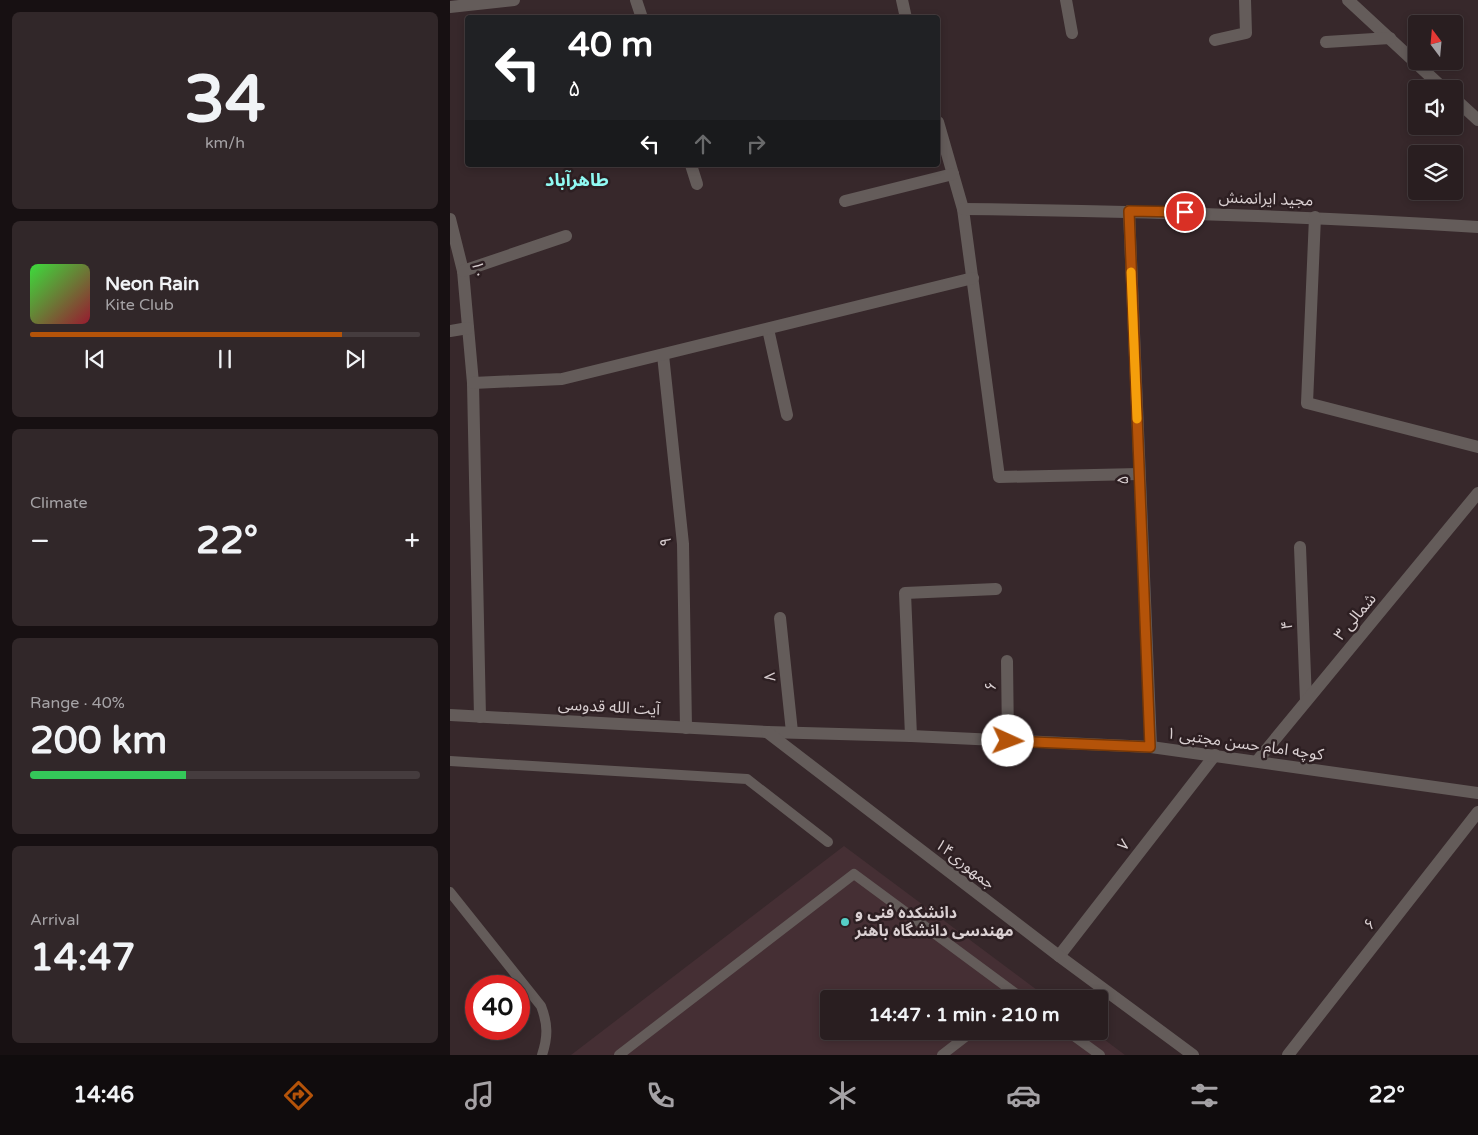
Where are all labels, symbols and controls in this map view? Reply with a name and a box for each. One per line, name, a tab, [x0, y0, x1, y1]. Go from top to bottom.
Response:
north arrow	[1408, 15, 1462, 70]
map controls	[1408, 15, 1463, 200]
text: 40 m	[568, 24, 653, 66]
icon: left	[485, 35, 550, 100]
text: 34	[184, 61, 266, 140]
text: ۵	[568, 76, 581, 102]
button: sound	[1408, 80, 1463, 135]
icon: left	[636, 130, 664, 158]
icon: ahead	[689, 130, 717, 158]
icon: right	[742, 130, 770, 158]
text: km/h	[205, 133, 245, 153]
button: layers	[1408, 145, 1463, 200]
district label: طاهرآباد	[545, 169, 609, 191]
street label: مجید ایرانمنش	[1218, 187, 1314, 211]
pin	[1164, 191, 1206, 233]
icon: arrive	[1171, 198, 1199, 226]
street label: ۱۰	[467, 259, 489, 281]
text: Neon Rain	[105, 273, 199, 295]
text: Kite Club	[105, 295, 174, 315]
icon: previous	[81, 345, 109, 373]
icon: pause	[211, 345, 239, 373]
icon: next	[341, 345, 369, 373]
street label: ۵	[1113, 475, 1133, 485]
text: Climate	[30, 493, 88, 513]
text: 22°	[196, 518, 258, 564]
text: −	[30, 524, 50, 558]
text: +	[404, 524, 420, 558]
street label: ۹	[656, 537, 676, 547]
street label: ۳ شمالی	[1329, 589, 1381, 645]
street label: ۴	[1277, 620, 1297, 630]
street label: ۸	[760, 671, 780, 683]
street label: ۶	[981, 681, 1001, 691]
text: Range · 40%	[30, 693, 125, 713]
street label: آیت الله قدوسی	[558, 694, 662, 720]
position arrow	[981, 714, 1033, 766]
text: 200 km	[30, 718, 167, 764]
street label: کوچه امام حسن مجتبی ۱	[1165, 723, 1325, 767]
street label: جمهوری۱۴	[931, 834, 999, 894]
street label: ۷	[1113, 835, 1135, 855]
place label: دانشکده فنی و مهندسی دانشگاه باهنر	[854, 903, 1014, 941]
text: Arrival	[30, 910, 79, 930]
street label: ۶	[1359, 914, 1381, 934]
marker: دانشکده فنی و مهندسی دانشگاه باهنر	[839, 916, 851, 928]
text: 14:47	[30, 935, 135, 981]
speed limit sign: 40	[465, 975, 530, 1040]
text: 14:47 · 1 min · 210 m	[868, 1004, 1060, 1026]
icon: directions	[281, 1078, 316, 1113]
icon: music	[462, 1078, 497, 1113]
icon: phone	[643, 1078, 678, 1113]
icon: climate	[825, 1078, 860, 1113]
icon: car	[1006, 1078, 1041, 1113]
icon: filters	[1187, 1078, 1222, 1113]
text: 14:46	[73, 1082, 134, 1108]
text: 22°	[1369, 1082, 1405, 1108]

